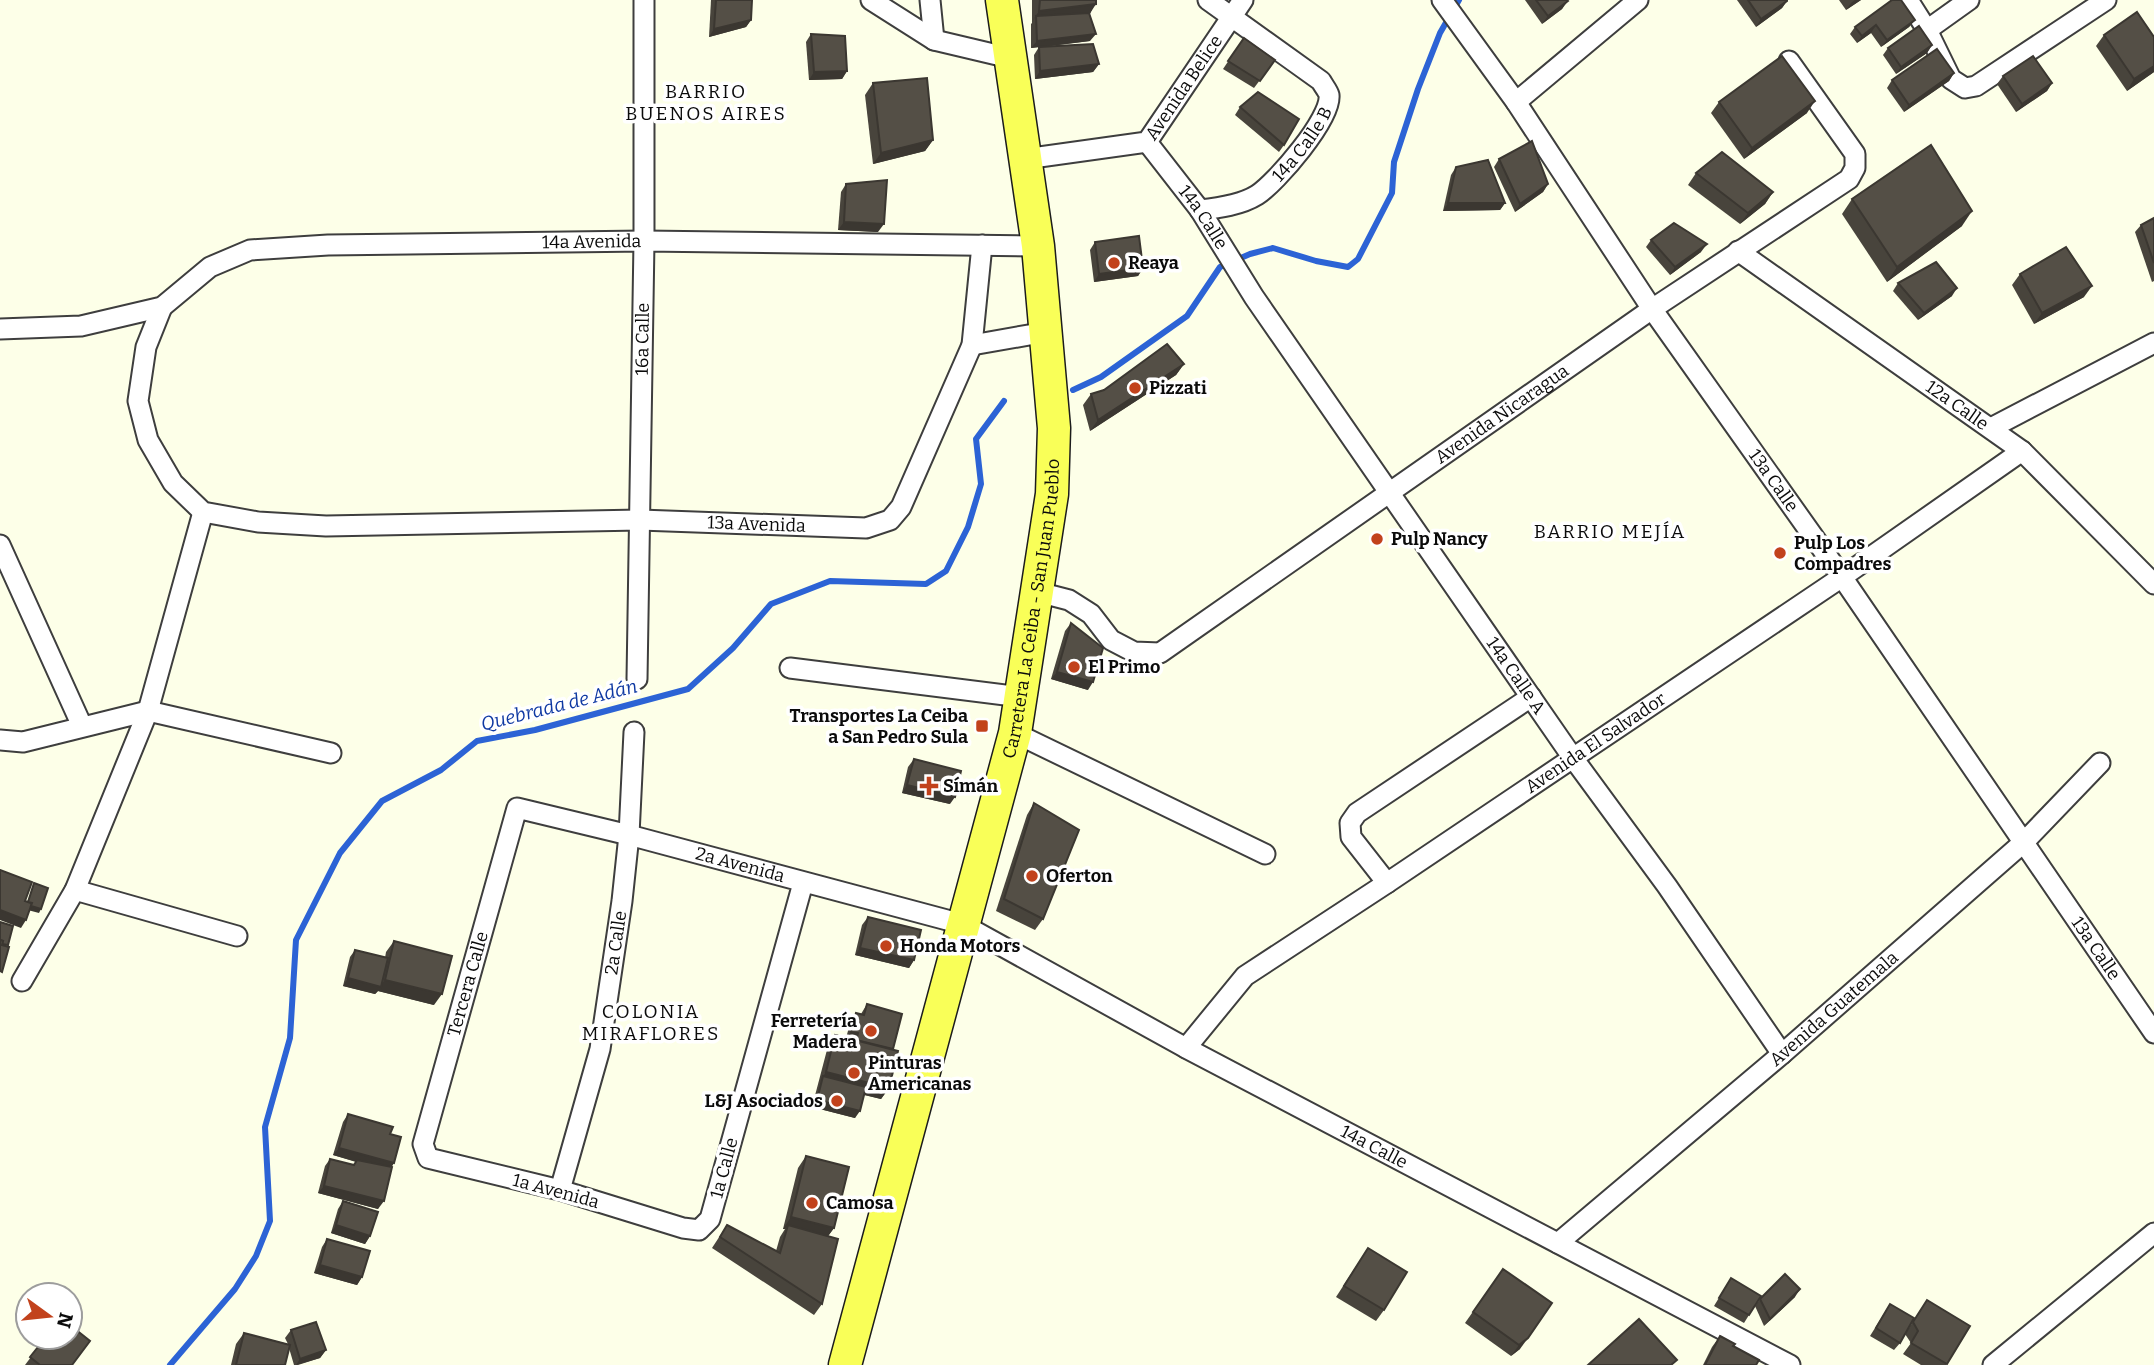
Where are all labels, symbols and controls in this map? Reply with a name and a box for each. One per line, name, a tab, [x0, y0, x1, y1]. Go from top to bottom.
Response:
street label: Avenida Belice	[1141, 31, 1227, 144]
district label: BARRIO BUENOS AIRES	[625, 80, 787, 125]
street label: 14a Calle B	[1267, 103, 1337, 186]
street label: 14a Calle	[1174, 181, 1233, 253]
street label: 14a Avenida	[542, 230, 642, 253]
place label: Reaya	[1128, 252, 1179, 274]
marker: Reaya	[1106, 255, 1122, 271]
street label: 16a Calle	[631, 303, 654, 376]
street label: Avenida Nicaragua	[1431, 360, 1573, 468]
street label: 12a Calle	[1921, 376, 1993, 435]
place label: Pizzati	[1149, 377, 1207, 399]
marker: Pizzati	[1127, 380, 1143, 396]
street label: 13a Calle	[1744, 445, 1803, 516]
street label: Carretera La Ceiba - San Juan Pueblo	[998, 458, 1064, 761]
street label: 13a Avenida	[707, 511, 806, 537]
district label: BARRIO MEJÍA	[1534, 520, 1686, 543]
place label: Pulp Nancy	[1391, 528, 1488, 550]
marker: Pulp Nancy	[1369, 531, 1385, 547]
place label: Pulp Los Compadres	[1794, 532, 1891, 575]
marker: Pulp Los Compadres	[1772, 545, 1788, 561]
street label: 14a Calle A	[1482, 633, 1550, 719]
place label: El Primo	[1088, 656, 1160, 678]
marker: El Primo	[1066, 659, 1082, 675]
water label: Quebrada de Adán	[478, 674, 640, 736]
street label: Avenida El Salvador	[1521, 688, 1670, 798]
place label: Transportes La Ceiba a San Pedro Sula	[790, 705, 968, 748]
marker: Transportes La Ceiba a San Pedro Sula	[974, 718, 990, 734]
place label: Símán	[943, 775, 998, 797]
marker: Símán	[921, 778, 937, 794]
street label: 2a Avenida	[693, 842, 787, 887]
place label: Oferton	[1046, 865, 1113, 887]
marker: Oferton	[1024, 868, 1040, 884]
street label: 2a Calle	[600, 909, 631, 976]
street label: 13a Calle	[2067, 912, 2125, 984]
street label: Tercera Calle	[443, 929, 493, 1039]
place label: Honda Motors	[900, 935, 1020, 957]
marker: Honda Motors	[878, 938, 894, 954]
street label: Avenida Guatemala	[1765, 946, 1903, 1071]
district label: COLONIA MIRAFLORES	[582, 1000, 720, 1045]
place label: Ferretería Madera	[771, 1010, 857, 1053]
marker: Ferretería Madera	[863, 1023, 879, 1039]
place label: Pinturas Americanas	[868, 1052, 972, 1095]
marker: Pinturas Americanas	[846, 1065, 862, 1081]
place label: L&J Asociados	[705, 1090, 823, 1112]
marker: L&J Asociados	[829, 1093, 845, 1109]
street label: 14a Calle	[1337, 1120, 1411, 1173]
street label: 1a Calle	[705, 1135, 743, 1201]
street label: 1a Avenida	[510, 1169, 602, 1213]
place label: Camosa	[826, 1192, 894, 1214]
marker: Camosa	[804, 1195, 820, 1211]
north arrow	[14, 1281, 84, 1351]
text: N	[52, 1310, 78, 1331]

